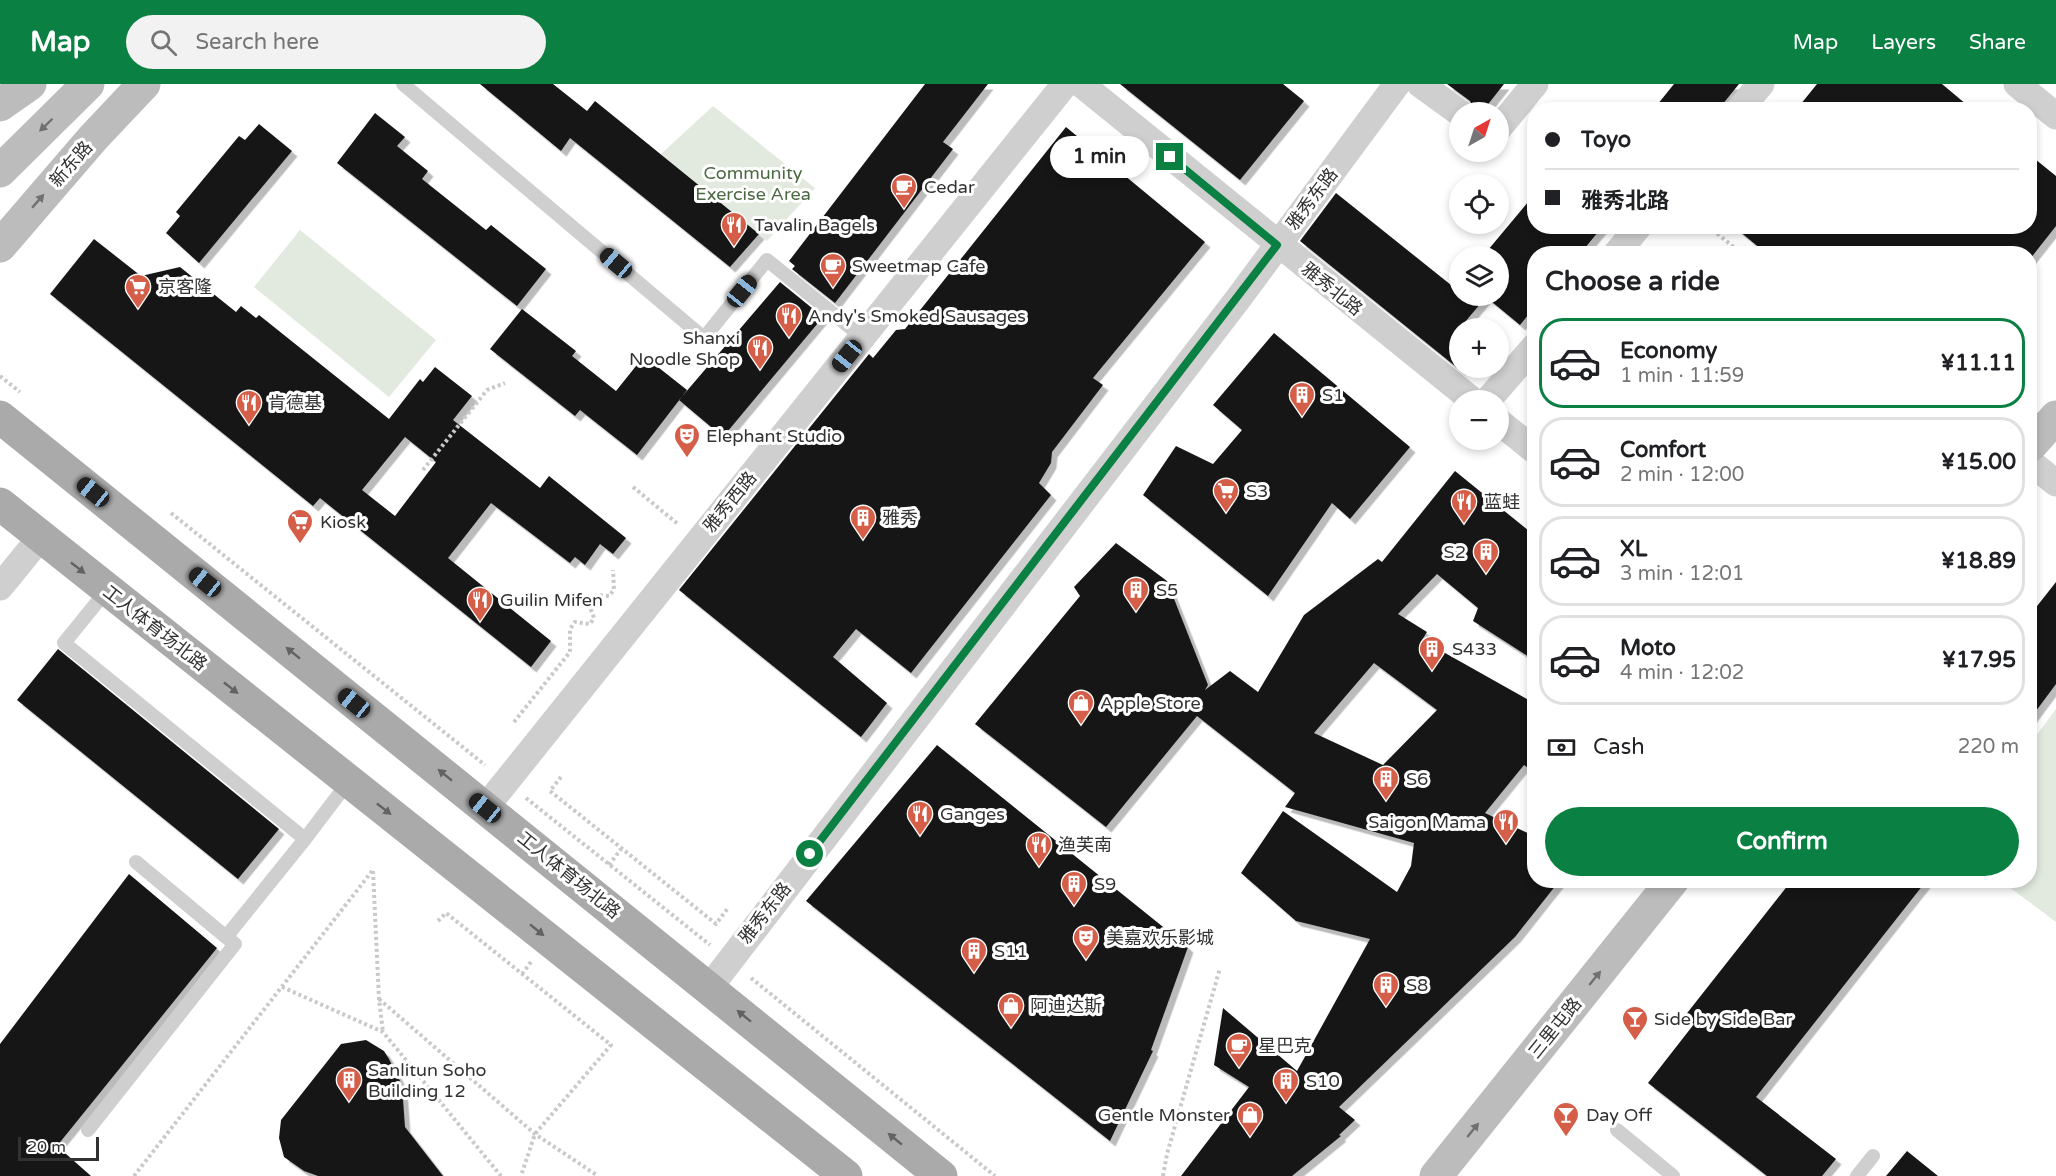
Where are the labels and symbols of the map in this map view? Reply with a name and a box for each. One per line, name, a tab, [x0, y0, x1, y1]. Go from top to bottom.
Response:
north arrow	[1449, 102, 1509, 162]
one-way arrow	[40, 117, 54, 131]
street label: 新东路	[45, 136, 97, 192]
callout: 1 min	[1050, 136, 1149, 178]
route end	[1156, 143, 1183, 170]
park label: Community Exercise Area	[695, 162, 811, 205]
street label: 雅秀东路	[1282, 164, 1342, 234]
cafe icon: Cedar	[889, 172, 919, 210]
place label: Cedar	[924, 176, 975, 198]
one-way arrow	[31, 194, 44, 209]
restaurant icon: Tavalin Bagels	[719, 210, 749, 248]
place label: Tavalin Bagels	[754, 214, 875, 236]
car	[596, 245, 636, 281]
cafe icon: Sweetmap Cafe	[818, 251, 848, 289]
place label: Sweetmap Cafe	[852, 255, 986, 277]
street label: 雅秀北路	[1297, 258, 1367, 320]
car	[724, 271, 760, 311]
supermarket icon: 京客隆	[123, 272, 153, 310]
place label: 京客隆	[158, 276, 212, 298]
restaurant icon: Andy's Smoked Sausages	[774, 301, 804, 339]
place label: Andy's Smoked Sausages	[808, 305, 1026, 327]
place label: Shanxi Noodle Shop	[629, 327, 740, 370]
restaurant icon: Shanxi Noodle Shop	[745, 333, 775, 371]
car	[829, 336, 865, 376]
building icon: S1	[1287, 380, 1317, 418]
place label: S1	[1322, 384, 1344, 406]
restaurant icon: 肯德基	[234, 388, 264, 426]
place label: 肯德基	[268, 392, 322, 414]
theatre icon: Elephant Studio	[672, 421, 702, 459]
place label: Elephant Studio	[706, 425, 842, 447]
street label: 雅秀西路	[699, 467, 761, 537]
car	[73, 474, 113, 510]
supermarket icon: S3	[1211, 476, 1241, 514]
place label: S3	[1246, 480, 1268, 502]
restaurant icon: 蓝蛙	[1449, 487, 1479, 525]
place label: 蓝蛙	[1484, 491, 1520, 513]
building icon: 雅秀	[848, 503, 878, 541]
supermarket icon: Kiosk	[285, 507, 315, 545]
place label: 雅秀	[882, 507, 918, 529]
place label: Kiosk	[320, 511, 366, 533]
building icon: S2	[1471, 537, 1501, 575]
place label: S2	[1444, 541, 1466, 563]
one-way arrow	[70, 561, 86, 574]
car	[185, 564, 225, 600]
building icon: S5	[1121, 575, 1151, 613]
place label: S5	[1156, 579, 1178, 601]
street label: 工人体育场北路	[99, 581, 211, 675]
restaurant icon: Guilin Mifen	[465, 585, 495, 623]
place label: Guilin Mifen	[500, 589, 603, 611]
building icon: S433	[1417, 634, 1447, 672]
place label: S433	[1452, 638, 1497, 660]
one-way arrow	[285, 647, 301, 660]
one-way arrow	[223, 682, 239, 695]
car	[334, 685, 374, 721]
shop icon: Apple Store	[1066, 688, 1096, 726]
place label: Apple Store	[1100, 692, 1201, 714]
building icon: S6	[1371, 764, 1401, 802]
place label: S6	[1406, 768, 1428, 790]
one-way arrow	[437, 769, 453, 782]
car	[465, 790, 505, 826]
restaurant icon: Ganges	[905, 799, 935, 837]
one-way arrow	[377, 802, 392, 814]
place label: Ganges	[940, 803, 1005, 825]
restaurant icon: Saigon Mama	[1491, 807, 1521, 845]
place label: Saigon Mama	[1368, 811, 1486, 833]
street label: 工人体育场北路	[513, 827, 625, 923]
restaurant icon: 渔芙南	[1024, 830, 1054, 868]
place label: 渔芙南	[1058, 834, 1112, 856]
route start	[796, 840, 823, 867]
building icon: S9	[1059, 869, 1089, 907]
place label: S9	[1094, 873, 1116, 895]
street label: 雅秀东路	[734, 878, 796, 948]
one-way arrow	[530, 923, 545, 935]
theatre icon: 美嘉欢乐影城	[1071, 923, 1101, 961]
place label: 美嘉欢乐影城	[1106, 927, 1214, 949]
building icon: S11	[959, 936, 989, 974]
place label: S11	[994, 940, 1028, 962]
building icon: S8	[1371, 970, 1401, 1008]
one-way arrow	[1588, 970, 1601, 986]
place label: S8	[1406, 974, 1428, 996]
shop icon: 阿迪达斯	[996, 991, 1026, 1029]
street label: 三里屯路	[1524, 993, 1586, 1063]
place label: 阿迪达斯	[1030, 995, 1102, 1017]
bar icon: Side by Side Bar	[1620, 1004, 1650, 1042]
place label: Side by Side Bar	[1654, 1008, 1792, 1030]
one-way arrow	[736, 1010, 752, 1023]
cafe icon: 星巴克	[1224, 1031, 1254, 1069]
place label: 星巴克	[1258, 1035, 1312, 1057]
place label: Sanlitun Soho Building 12	[368, 1059, 487, 1102]
building icon: Sanlitun Soho Building 12	[334, 1065, 364, 1103]
building icon: S10	[1271, 1066, 1301, 1104]
place label: S10	[1306, 1070, 1340, 1092]
shop icon: Gentle Monster	[1235, 1100, 1265, 1138]
bar icon: Day Off	[1551, 1100, 1581, 1138]
place label: Gentle Monster	[1098, 1104, 1230, 1126]
place label: Day Off	[1586, 1104, 1652, 1126]
one-way arrow	[1466, 1123, 1478, 1138]
scale bar	[18, 1134, 99, 1162]
one-way arrow	[888, 1134, 903, 1146]

